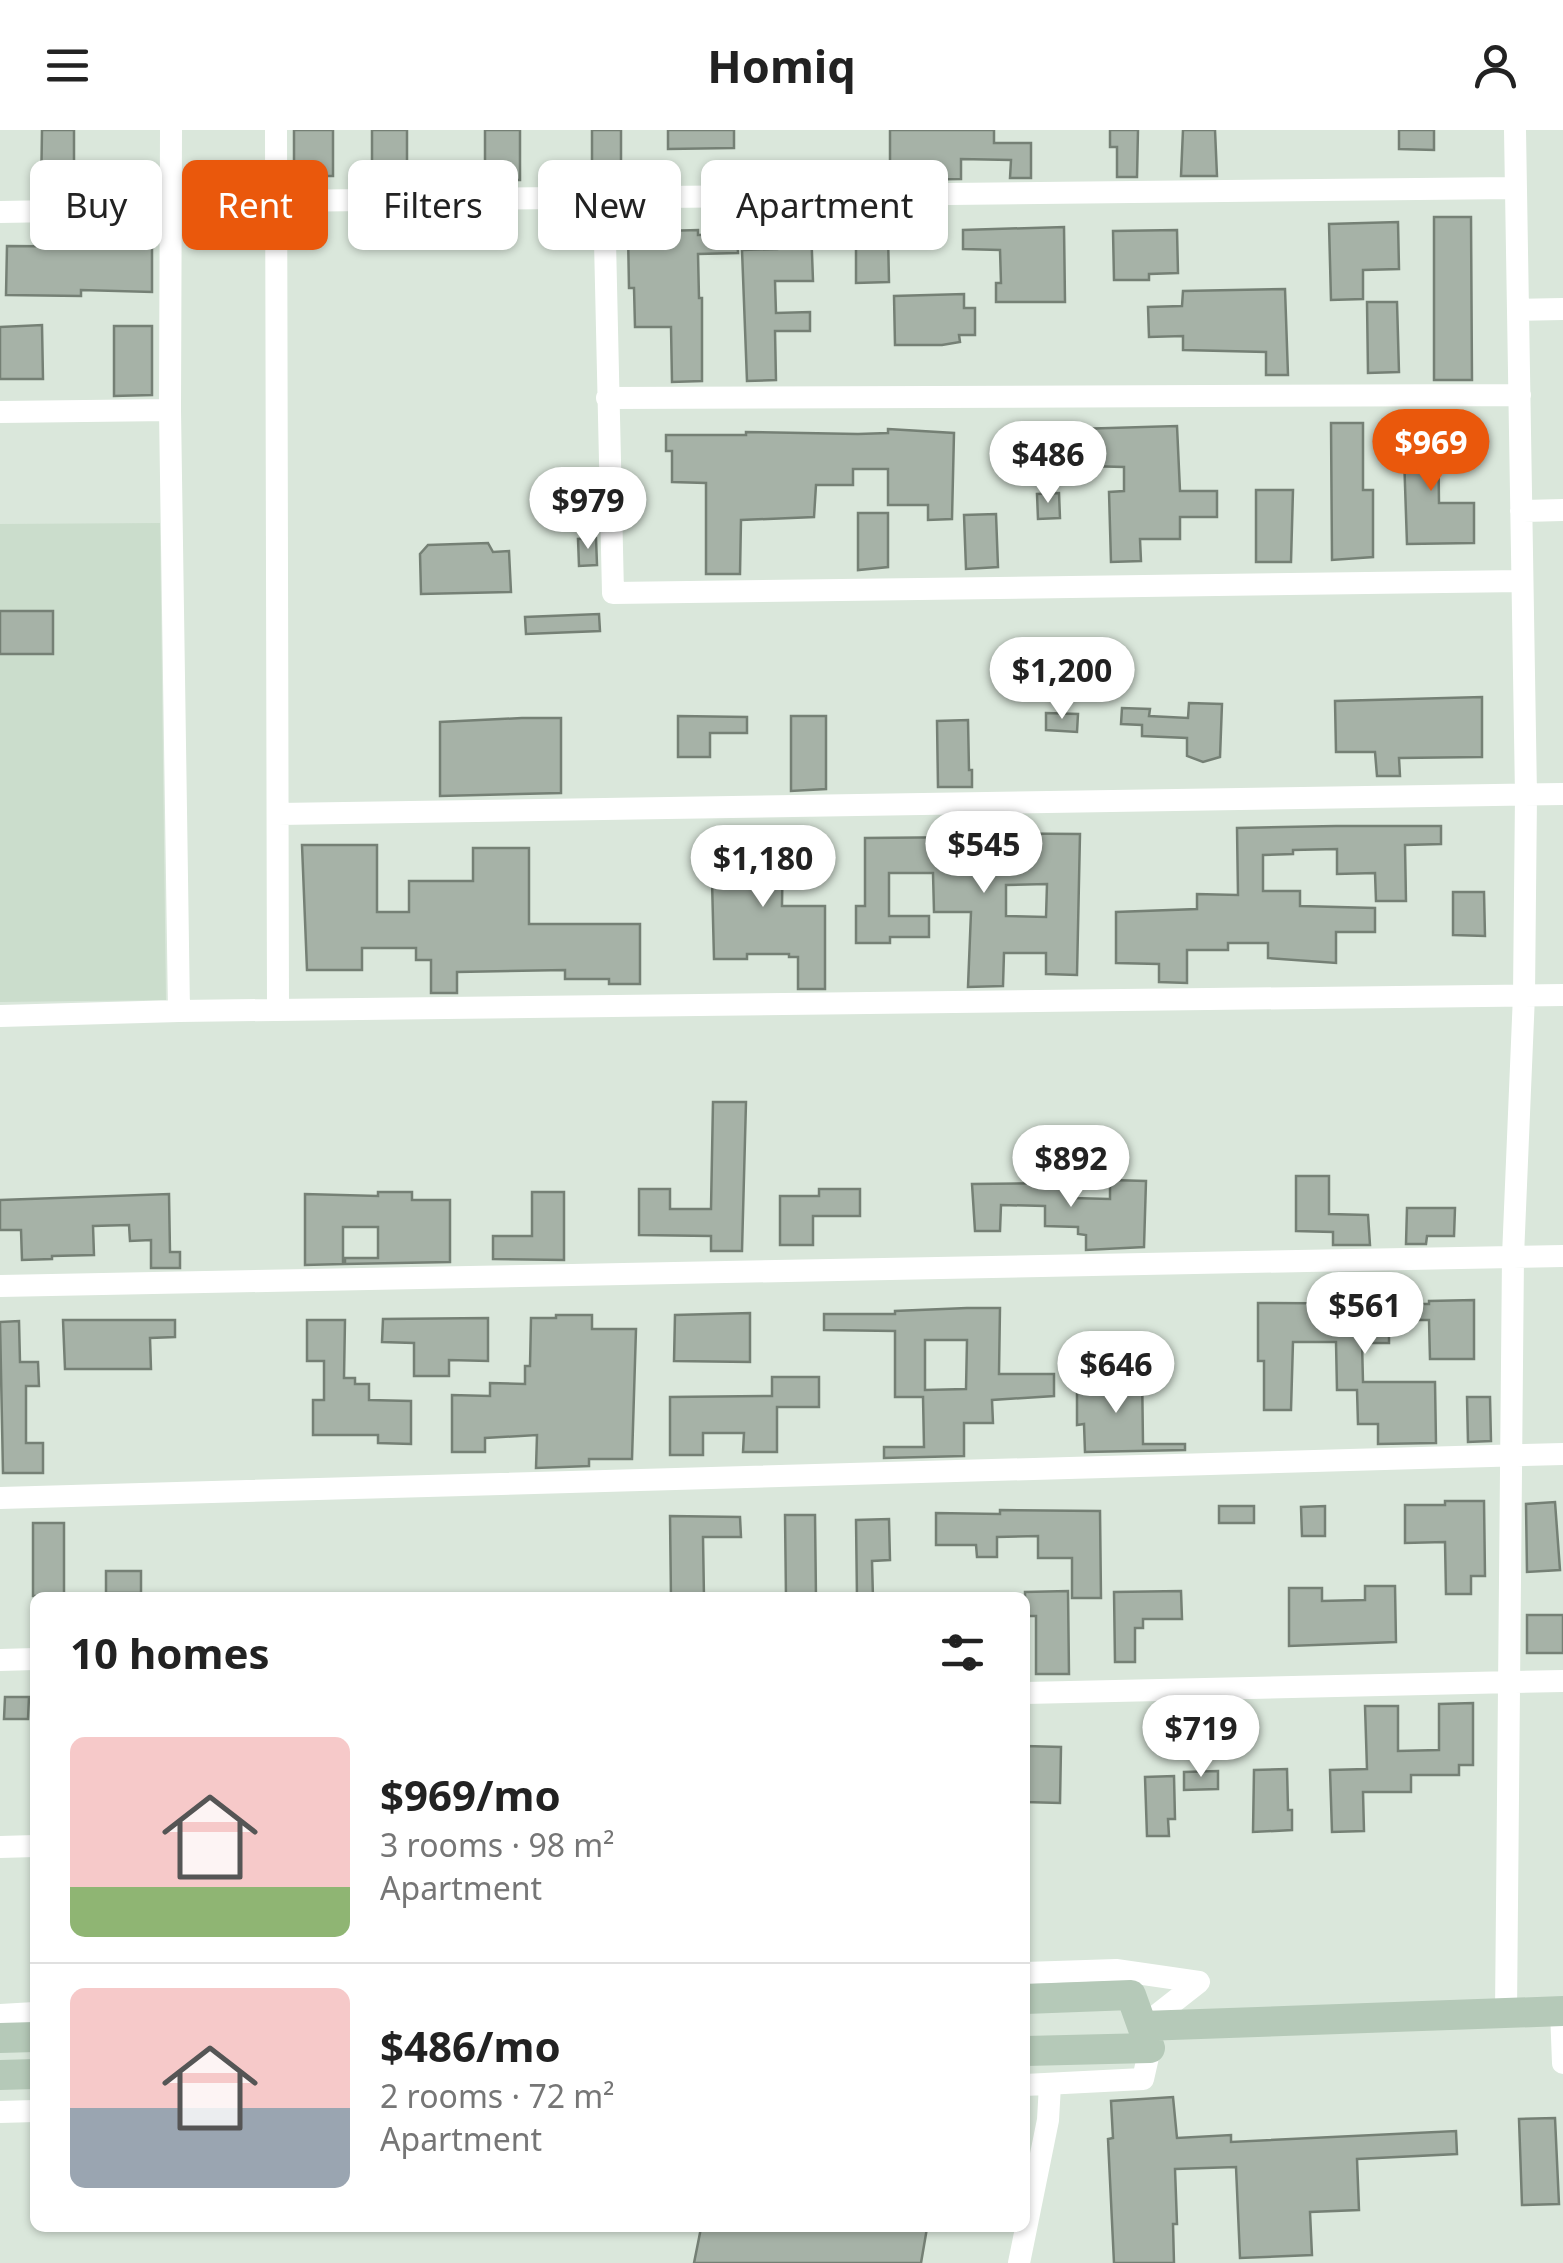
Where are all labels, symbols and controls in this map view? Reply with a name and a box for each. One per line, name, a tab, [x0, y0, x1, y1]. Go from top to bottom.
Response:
text: Homiq	[707, 35, 856, 96]
icon: menu	[40, 38, 95, 93]
icon: person	[1468, 38, 1523, 93]
chip: Buy	[30, 160, 162, 250]
chip: Rent	[182, 160, 328, 250]
chip: Filters	[348, 160, 518, 250]
chip: New	[538, 160, 681, 250]
chip: Apartment	[701, 160, 948, 250]
pin: $969	[1372, 409, 1490, 494]
text: $969	[1394, 420, 1468, 463]
pin: $486	[989, 421, 1107, 506]
text: $486	[1011, 432, 1085, 475]
pin: $979	[529, 467, 647, 552]
text: $979	[551, 478, 625, 521]
pin: $1,200	[981, 637, 1143, 722]
text: $1,200	[1012, 648, 1112, 691]
pin: $545	[925, 811, 1043, 896]
text: $545	[947, 822, 1021, 865]
pin: $1,180	[682, 825, 844, 910]
text: $1,180	[713, 836, 813, 879]
pin: $892	[1012, 1125, 1130, 1210]
text: $892	[1034, 1136, 1108, 1179]
pin: $561	[1306, 1272, 1424, 1357]
text: $561	[1328, 1283, 1402, 1326]
pin: $646	[1057, 1331, 1175, 1416]
text: $646	[1079, 1342, 1153, 1385]
text: 10 homes	[70, 1624, 270, 1681]
icon: filters	[935, 1625, 990, 1680]
pin: $719	[1142, 1695, 1260, 1780]
text: $719	[1164, 1706, 1238, 1749]
text: $969/mo	[380, 1766, 561, 1823]
icon: home	[150, 1777, 270, 1897]
text: 3 rooms · 98 m²	[380, 1823, 614, 1866]
text: Apartment	[380, 1866, 542, 1909]
text: $486/mo	[380, 2017, 561, 2074]
icon: home	[150, 2028, 270, 2148]
text: 2 rooms · 72 m²	[380, 2074, 614, 2117]
text: Apartment	[380, 2117, 542, 2160]

